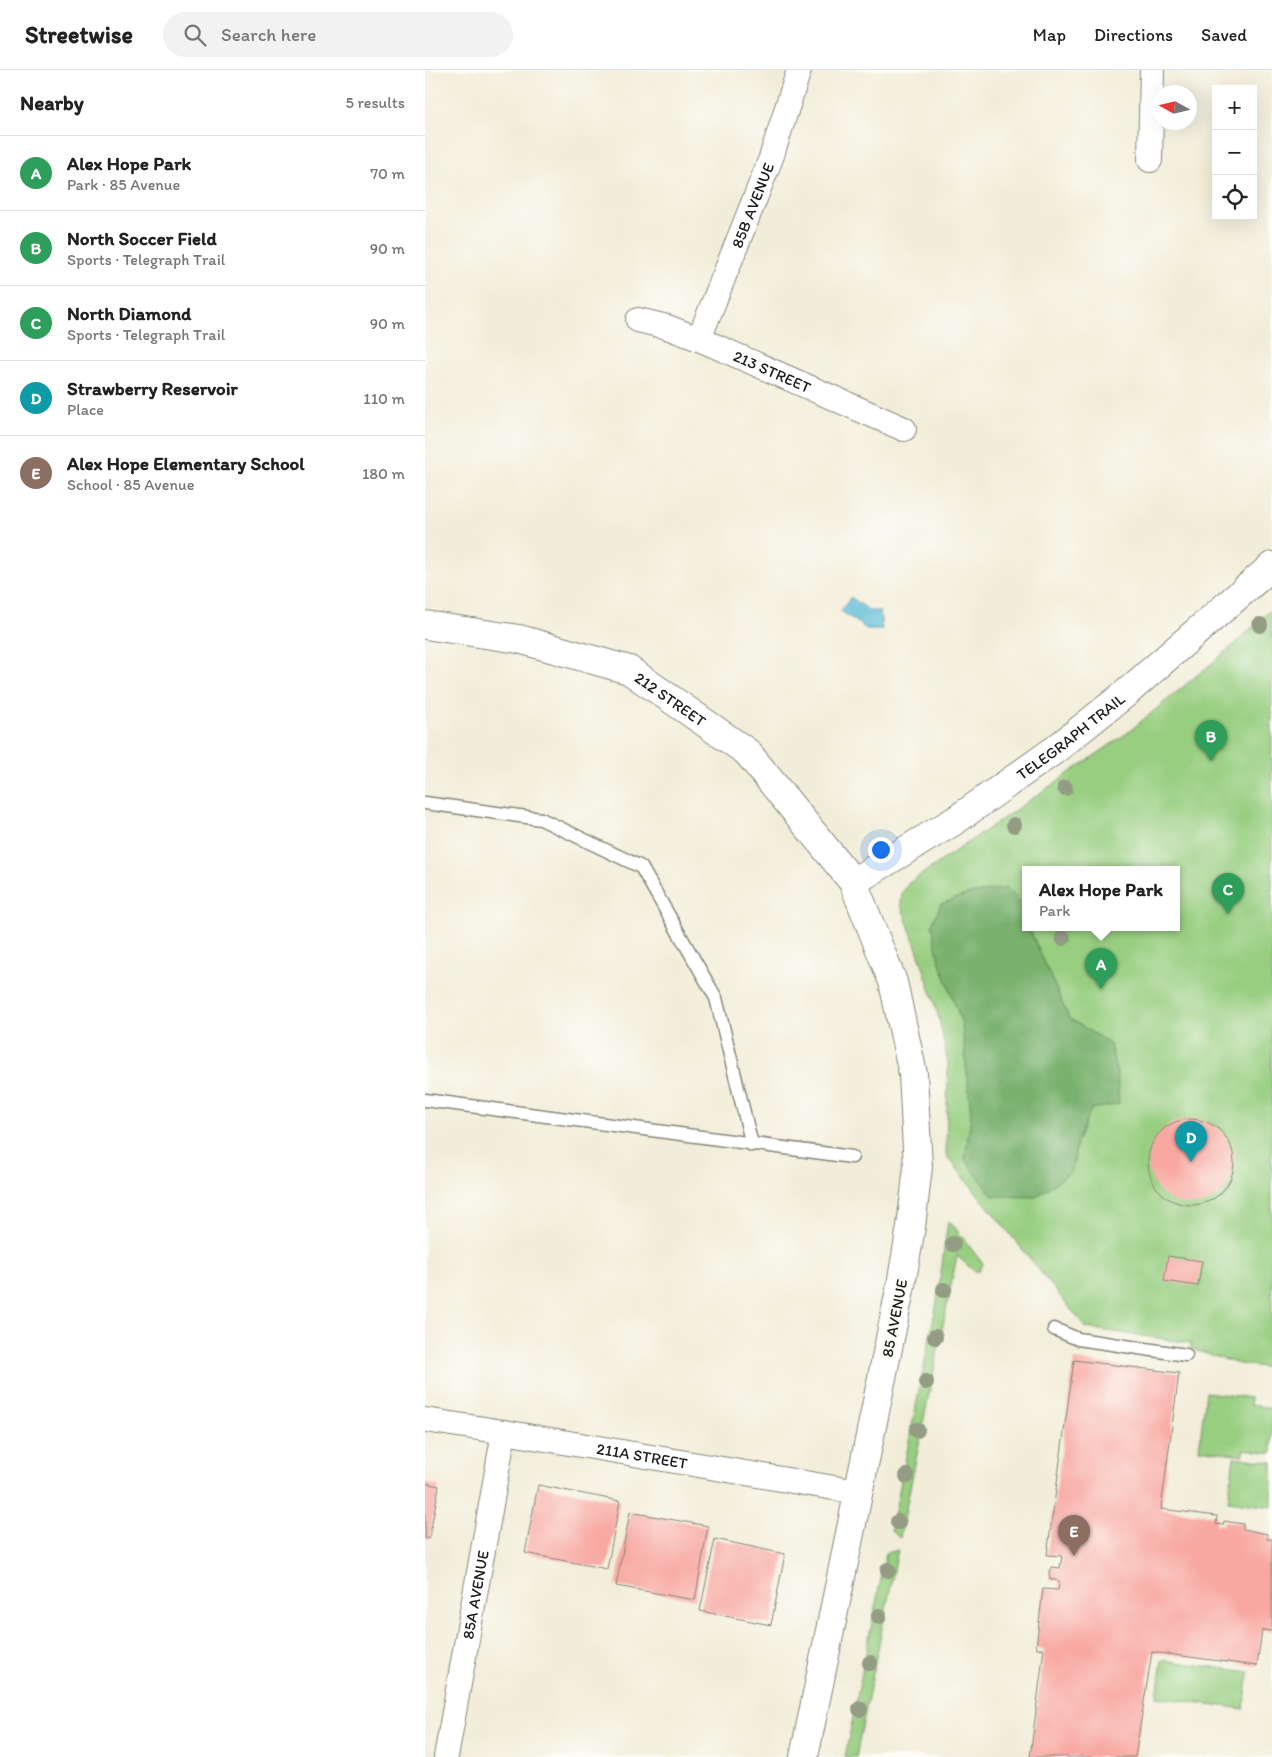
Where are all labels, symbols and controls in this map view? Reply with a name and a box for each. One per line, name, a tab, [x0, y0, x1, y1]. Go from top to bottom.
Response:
search box	[163, 12, 513, 57]
text: Streetwise	[25, 20, 133, 49]
icon: search	[181, 21, 209, 49]
text: Search here	[221, 23, 316, 46]
text: Map	[1033, 24, 1066, 46]
text: Directions	[1094, 24, 1173, 46]
text: Saved	[1201, 24, 1247, 46]
north arrow	[1152, 85, 1197, 130]
map controls	[1212, 85, 1257, 220]
button: +	[1212, 85, 1257, 130]
text: Nearby	[20, 90, 84, 115]
text: 5 results	[345, 93, 405, 112]
button: −	[1212, 130, 1257, 175]
text: Alex Hope Park	[67, 152, 191, 175]
street label: 85B AVENUE	[727, 160, 778, 251]
text: A	[31, 164, 41, 183]
text: 70 m	[370, 164, 405, 183]
text: Park · 85 Avenue	[67, 175, 180, 194]
button: locate	[1212, 175, 1257, 220]
text: North Soccer Field	[67, 227, 217, 250]
text: B	[31, 239, 41, 258]
text: 90 m	[370, 239, 405, 258]
text: Sports · Telegraph Trail	[67, 250, 225, 269]
text: North Diamond	[67, 302, 191, 325]
text: C	[31, 314, 41, 333]
text: 90 m	[370, 314, 405, 333]
text: Sports · Telegraph Trail	[67, 325, 225, 344]
street label: 213 STREET	[730, 346, 814, 397]
text: Strawberry Reservoir	[67, 377, 238, 400]
text: D	[31, 389, 41, 408]
text: 110 m	[363, 389, 405, 408]
text: Place	[67, 400, 104, 419]
text: Alex Hope Elementary School	[67, 452, 305, 475]
text: E	[32, 464, 40, 483]
text: 180 m	[362, 464, 405, 483]
text: School · 85 Avenue	[67, 475, 194, 494]
street label: 212 STREET	[631, 668, 710, 731]
street label: TELEGRAPH TRAIL	[1013, 689, 1128, 784]
pin: B	[1195, 720, 1227, 761]
your location	[868, 837, 894, 863]
popup	[1022, 866, 1180, 931]
pin: C	[1212, 873, 1244, 914]
text: Alex Hope Park	[1039, 878, 1163, 901]
text: Park	[1039, 901, 1070, 920]
pin: A	[1085, 948, 1117, 989]
pin: D	[1175, 1121, 1207, 1162]
street label: 85 AVENUE	[878, 1277, 911, 1359]
street label: 211A STREET	[595, 1439, 689, 1473]
pin: E	[1058, 1515, 1090, 1556]
street label: 85A AVENUE	[458, 1549, 493, 1641]

